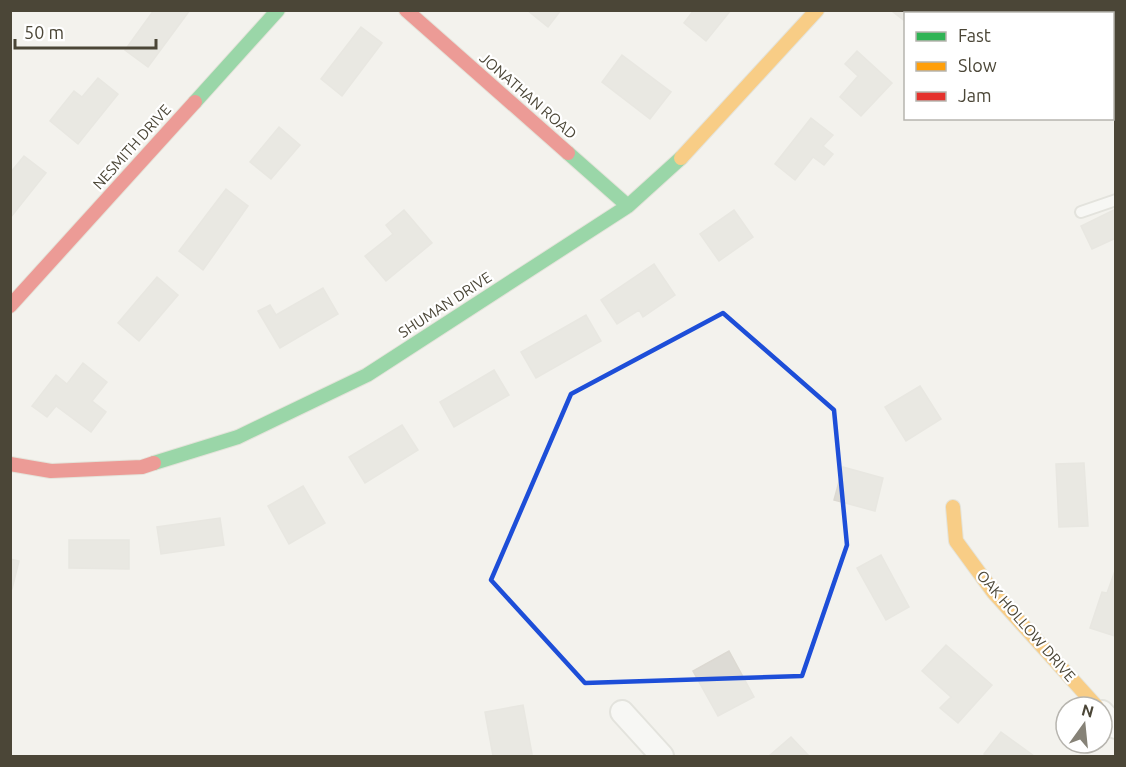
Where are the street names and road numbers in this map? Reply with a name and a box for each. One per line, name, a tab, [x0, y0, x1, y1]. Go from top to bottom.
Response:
street label: JONATHAN ROAD	[477, 49, 580, 142]
street label: NESMITH DRIVE	[89, 101, 174, 192]
street label: SHUMAN DRIVE	[395, 268, 494, 341]
street label: OAK HOLLOW DRIVE	[974, 567, 1079, 685]

